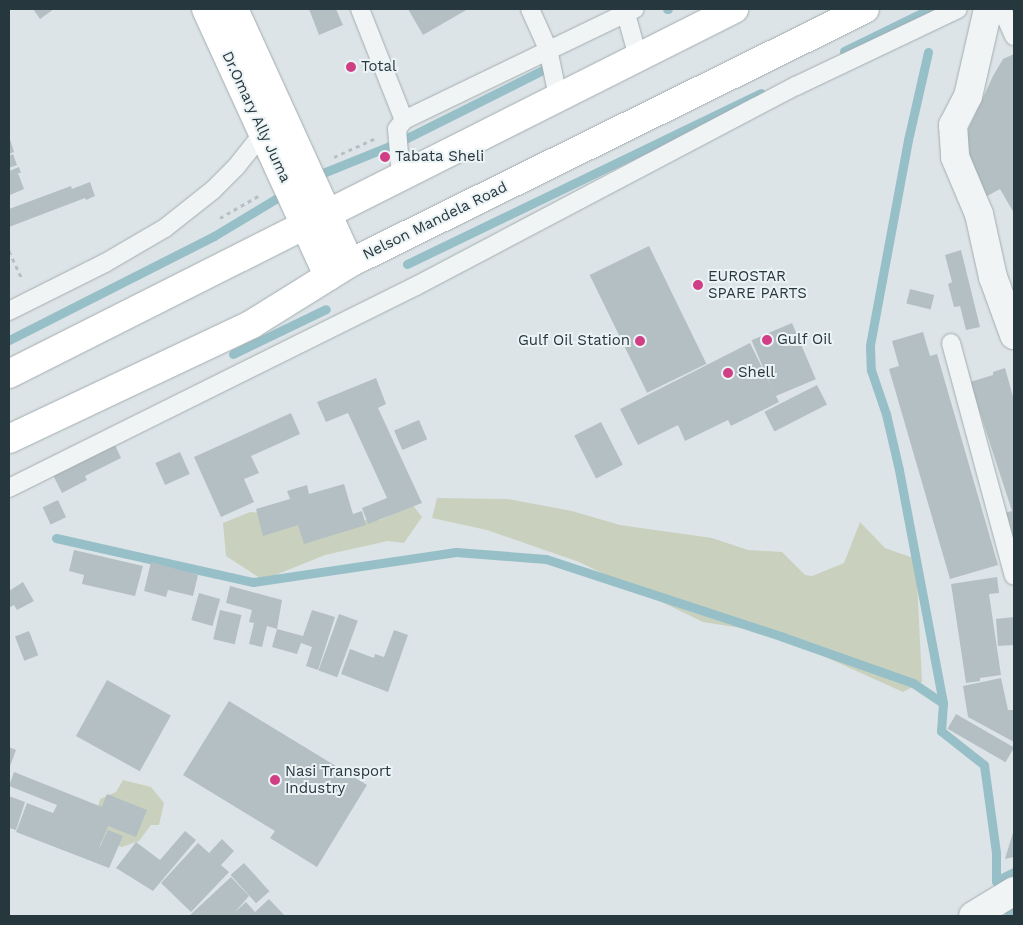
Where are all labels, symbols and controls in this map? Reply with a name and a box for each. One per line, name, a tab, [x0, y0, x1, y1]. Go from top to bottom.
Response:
street label: Dr.Omary Ally Juma	[217, 48, 295, 186]
place label: Total	[361, 58, 397, 76]
marker: Total	[345, 61, 357, 73]
place label: Tabata Sheli	[395, 148, 485, 166]
marker: Tabata Sheli	[379, 151, 391, 163]
street label: Nelson Mandela Road	[360, 178, 510, 264]
place label: EUROSTAR SPARE PARTS	[708, 267, 807, 302]
marker: EUROSTAR SPARE PARTS	[692, 279, 704, 291]
place label: Gulf Oil	[777, 331, 832, 349]
place label: Gulf Oil Station	[517, 332, 630, 350]
marker: Gulf Oil	[761, 334, 773, 346]
marker: Gulf Oil Station	[634, 335, 646, 347]
place label: Shell	[738, 364, 775, 382]
marker: Shell	[722, 367, 734, 379]
place label: Nasi Transport Industry	[285, 762, 391, 797]
marker: Nasi Transport Industry	[269, 774, 281, 786]

